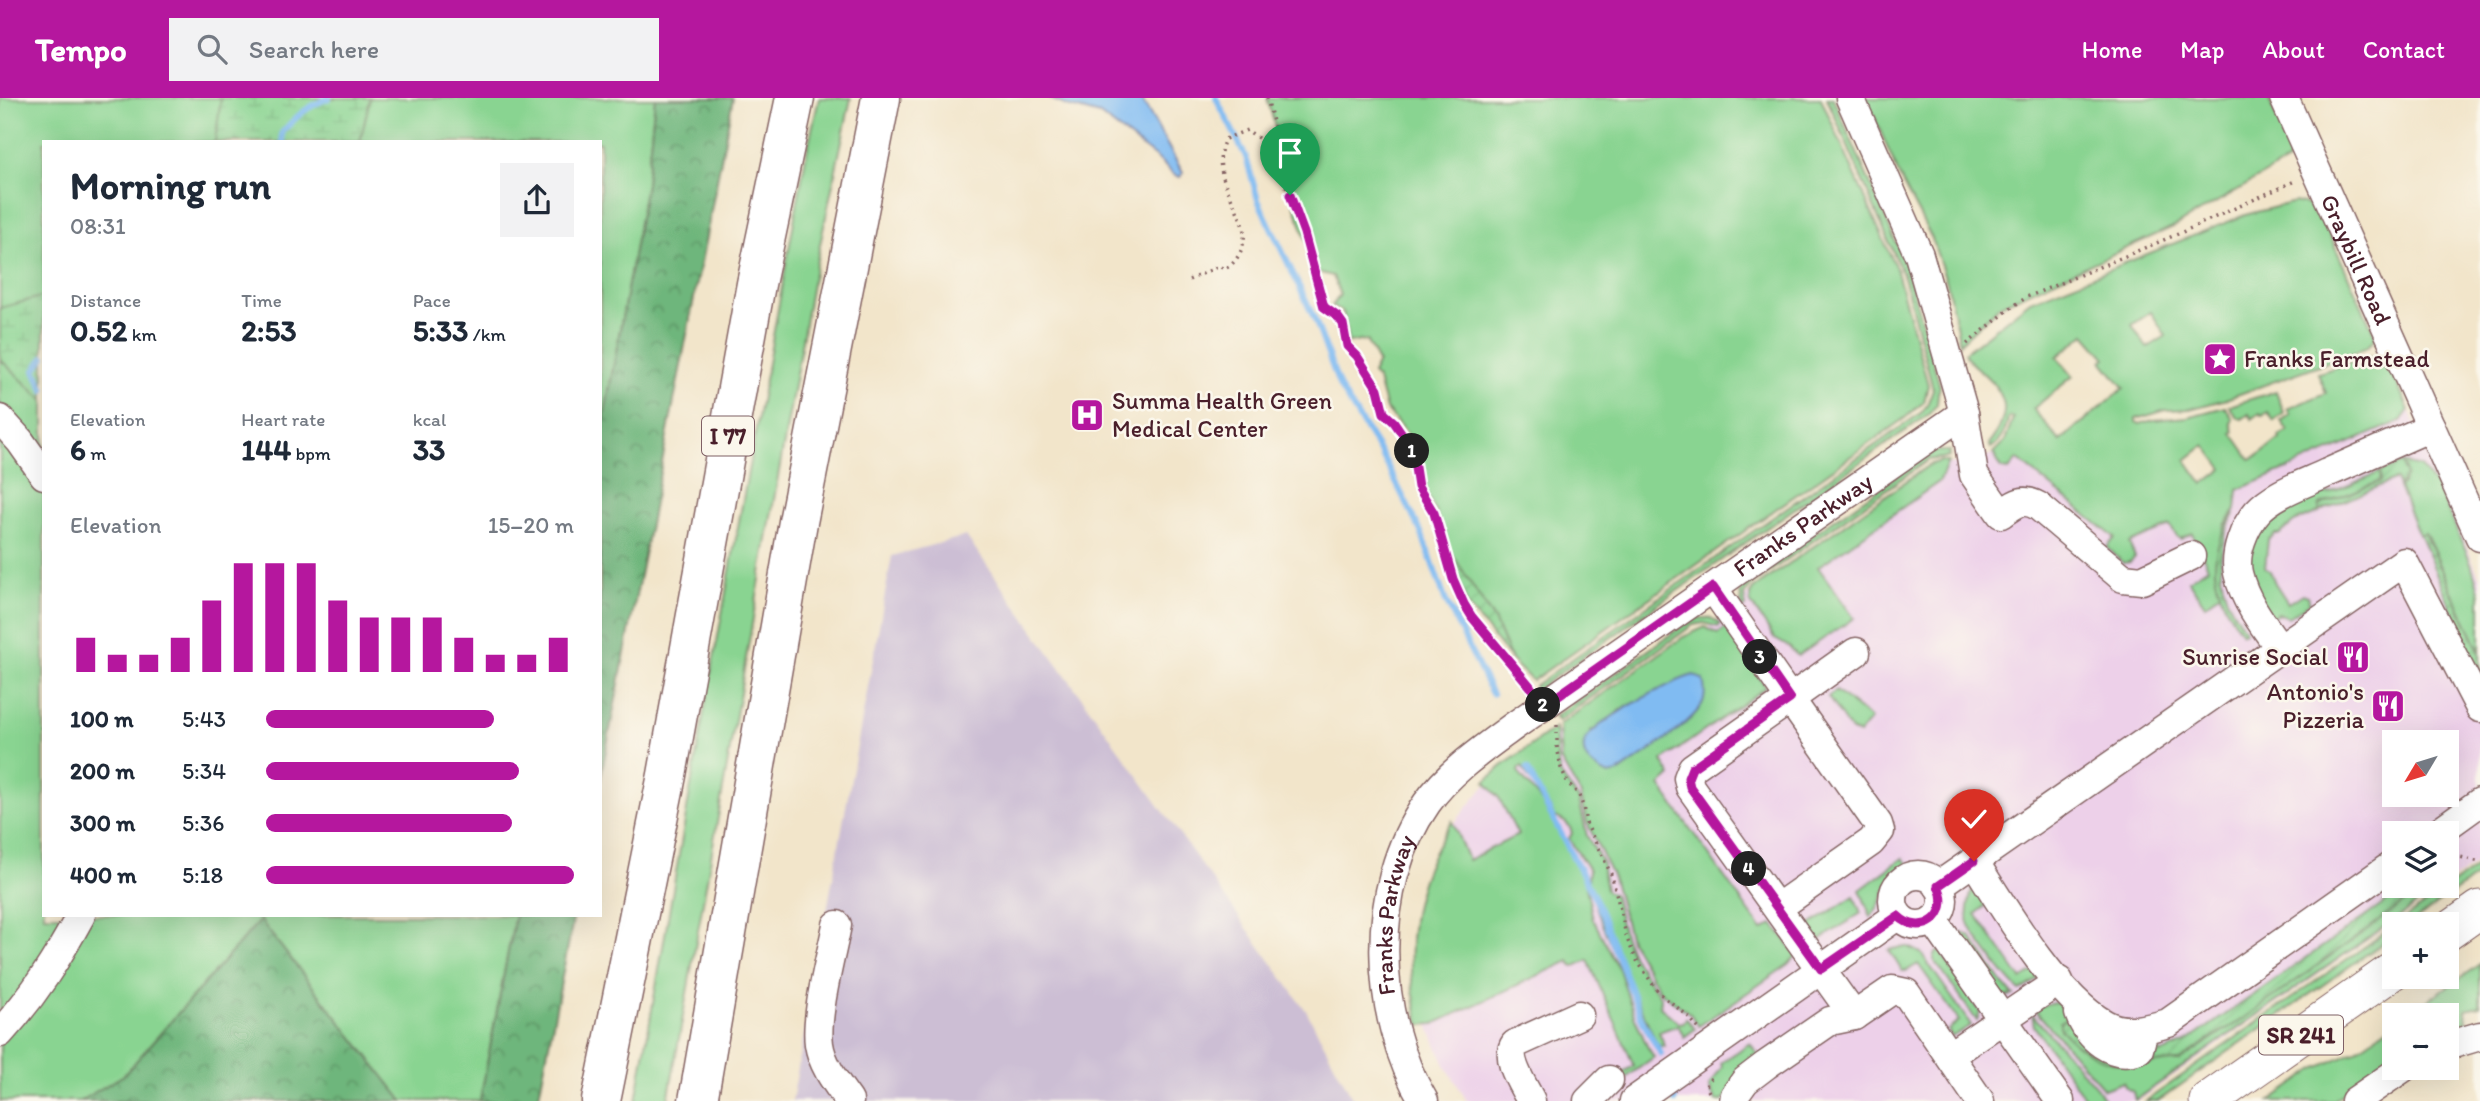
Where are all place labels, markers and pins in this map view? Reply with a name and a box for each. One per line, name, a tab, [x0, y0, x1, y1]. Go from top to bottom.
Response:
pin	[1260, 123, 1320, 195]
place icon: Franks Farmstead	[2201, 340, 2239, 378]
place label: Franks Farmstead	[2244, 344, 2430, 373]
place label: Summa Health Green Medical Center	[1112, 386, 1333, 443]
hospital icon: Summa Health Green Medical Center	[1068, 396, 1106, 434]
pin: 1	[1394, 434, 1430, 468]
restaurant icon: Sunrise Social	[2334, 638, 2372, 676]
pin: 3	[1742, 640, 1778, 674]
place label: Sunrise Social	[2182, 642, 2328, 671]
place label: Antonio's Pizzeria	[2267, 677, 2364, 734]
restaurant icon: Antonio's Pizzeria	[2369, 687, 2407, 725]
pin: 2	[1526, 688, 1560, 722]
pin	[1944, 789, 2004, 861]
pin: 4	[1732, 852, 1766, 886]

